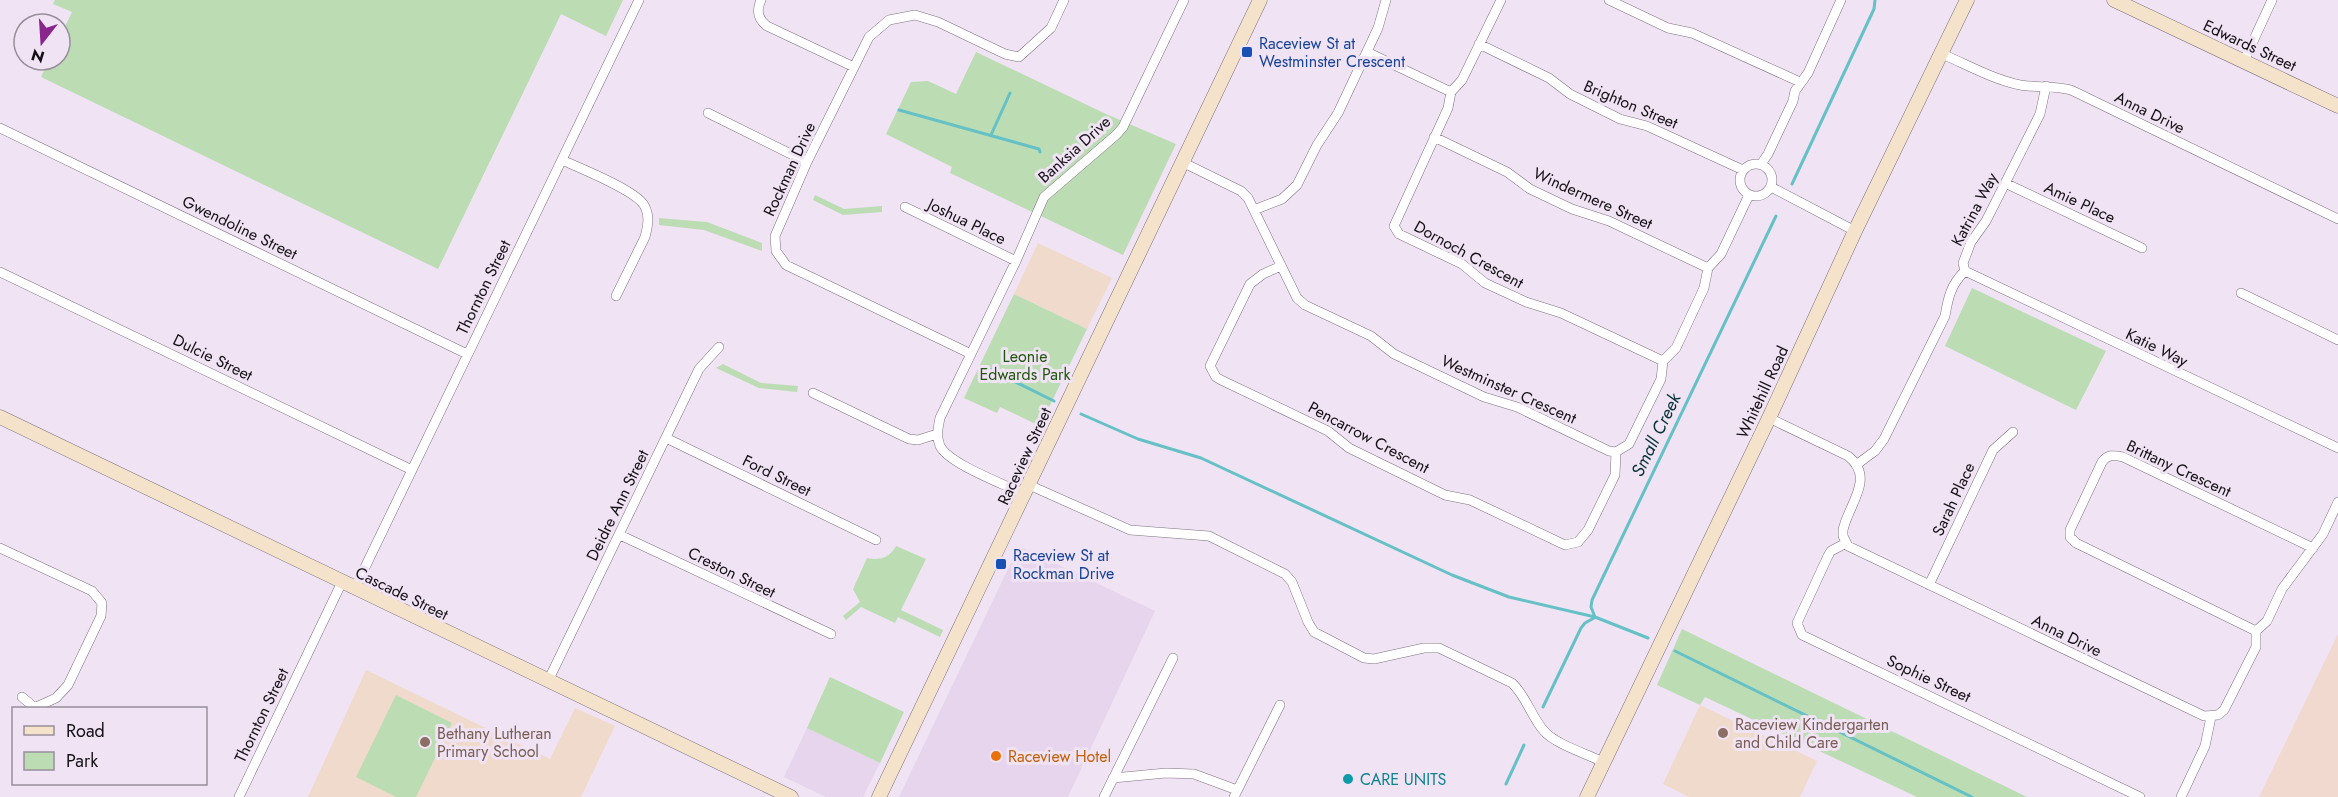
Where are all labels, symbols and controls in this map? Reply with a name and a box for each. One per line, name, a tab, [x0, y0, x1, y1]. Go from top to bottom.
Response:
north arrow	[12, 12, 72, 72]
street label: Edwards Street	[2199, 14, 2300, 77]
place label: Raceview St at Westminster Crescent	[1259, 32, 1405, 73]
text: N	[28, 43, 47, 69]
marker: Raceview St at Westminster Crescent	[1240, 45, 1254, 59]
street label: Brighton Street	[1580, 74, 1681, 135]
street label: Anna Drive	[2111, 86, 2189, 139]
street label: Banksia Drive	[1033, 110, 1116, 188]
street label: Rockman Drive	[758, 118, 821, 220]
street label: Windermere Street	[1529, 162, 1656, 235]
street label: Katrina Way	[1946, 168, 2004, 250]
street label: Amie Place	[2040, 176, 2119, 229]
street label: Gwendoline Street	[178, 190, 301, 265]
street label: Joshua Place	[922, 192, 1010, 250]
street label: Dornoch Crescent	[1410, 215, 1528, 294]
street label: Thornton Street	[451, 236, 516, 338]
street label: Katie Way	[2122, 322, 2193, 373]
street label: Dulcie Street	[169, 328, 257, 387]
street label: Whitehill Road	[1731, 342, 1794, 442]
park label: Leonie Edwards Park	[980, 345, 1071, 386]
street label: Westminster Crescent	[1437, 349, 1580, 430]
water label: Small Creek	[1625, 388, 1688, 481]
street label: Pencarrow Crescent	[1304, 396, 1434, 479]
street label: Raceview Street	[992, 403, 1057, 509]
street label: Brittany Crescent	[2123, 434, 2235, 503]
street label: Deidre Ann Street	[581, 446, 654, 565]
street label: Ford Street	[739, 449, 815, 502]
street label: Sarah Place	[1926, 459, 1981, 540]
street label: Creston Street	[684, 541, 780, 604]
place label: Raceview St at Rockman Drive	[1013, 544, 1114, 585]
marker: Raceview St at Rockman Drive	[994, 557, 1008, 571]
street label: Cascade Street	[351, 561, 452, 626]
street label: Anna Drive	[2028, 609, 2106, 662]
street label: Sophie Street	[1883, 649, 1975, 708]
street label: Thornton Street	[229, 664, 294, 766]
legend	[12, 707, 207, 785]
place label: Raceview Kindergarten and Child Care	[1735, 713, 1889, 754]
text: Road	[66, 718, 105, 744]
place label: Bethany Lutheran Primary School	[437, 722, 552, 763]
marker: Raceview Kindergarten and Child Care	[1716, 726, 1730, 740]
marker: Bethany Lutheran Primary School	[418, 735, 432, 749]
place label: Raceview Hotel	[1008, 745, 1111, 768]
text: Park	[66, 748, 98, 774]
marker: Raceview Hotel	[989, 749, 1003, 763]
place label: CARE UNITS	[1360, 768, 1447, 791]
marker: CARE UNITS	[1341, 772, 1355, 786]

